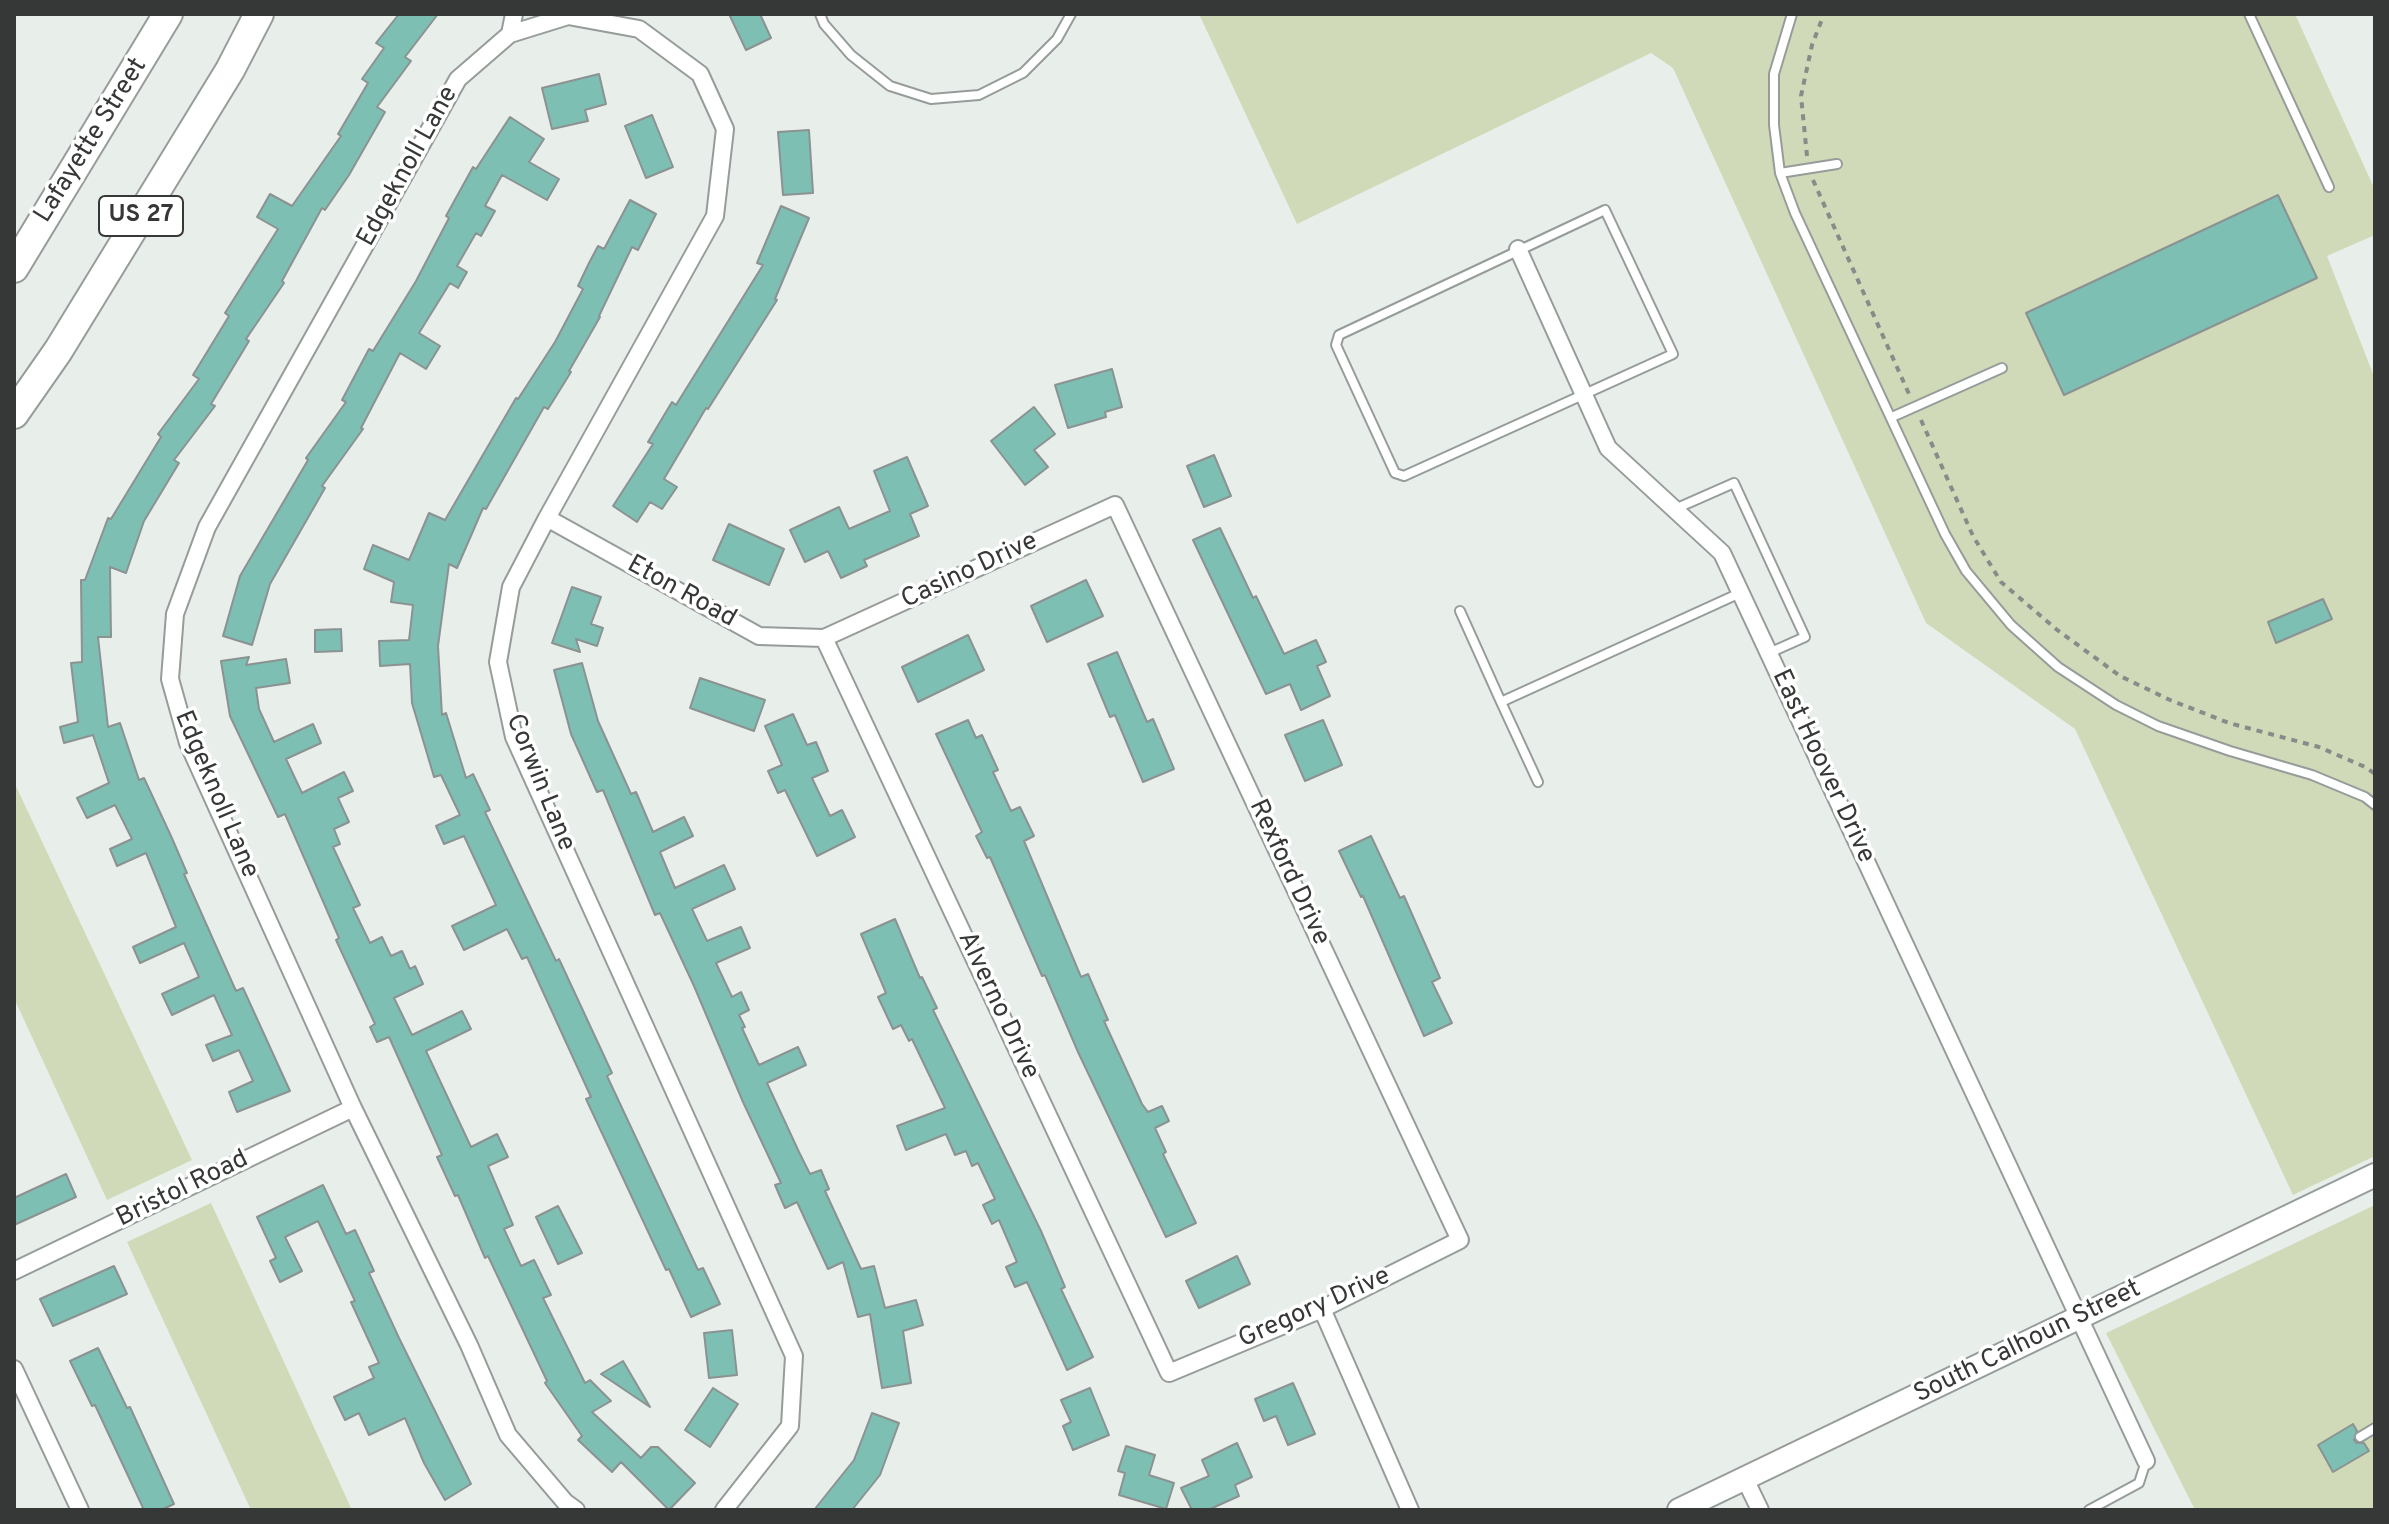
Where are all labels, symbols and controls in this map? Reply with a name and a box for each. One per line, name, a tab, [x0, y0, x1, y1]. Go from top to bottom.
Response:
street label: Lafayette Street	[29, 53, 155, 229]
street label: Edgeknoll Lane	[352, 81, 466, 253]
road number: US 27	[99, 196, 183, 236]
street label: Casino Drive	[897, 527, 1043, 617]
street label: Eton Road	[621, 550, 741, 636]
street label: East Hoover Drive	[1764, 665, 1880, 869]
street label: Edgeknoll Lane	[166, 707, 264, 883]
street label: Corwin Lane	[497, 710, 581, 856]
street label: Rexford Drive	[1241, 795, 1335, 951]
street label: Alverno Drive	[949, 927, 1045, 1085]
street label: Bristol Road	[112, 1145, 254, 1235]
street label: Gregory Drive	[1234, 1262, 1396, 1356]
street label: South Calhoun Street	[1910, 1275, 2146, 1411]

